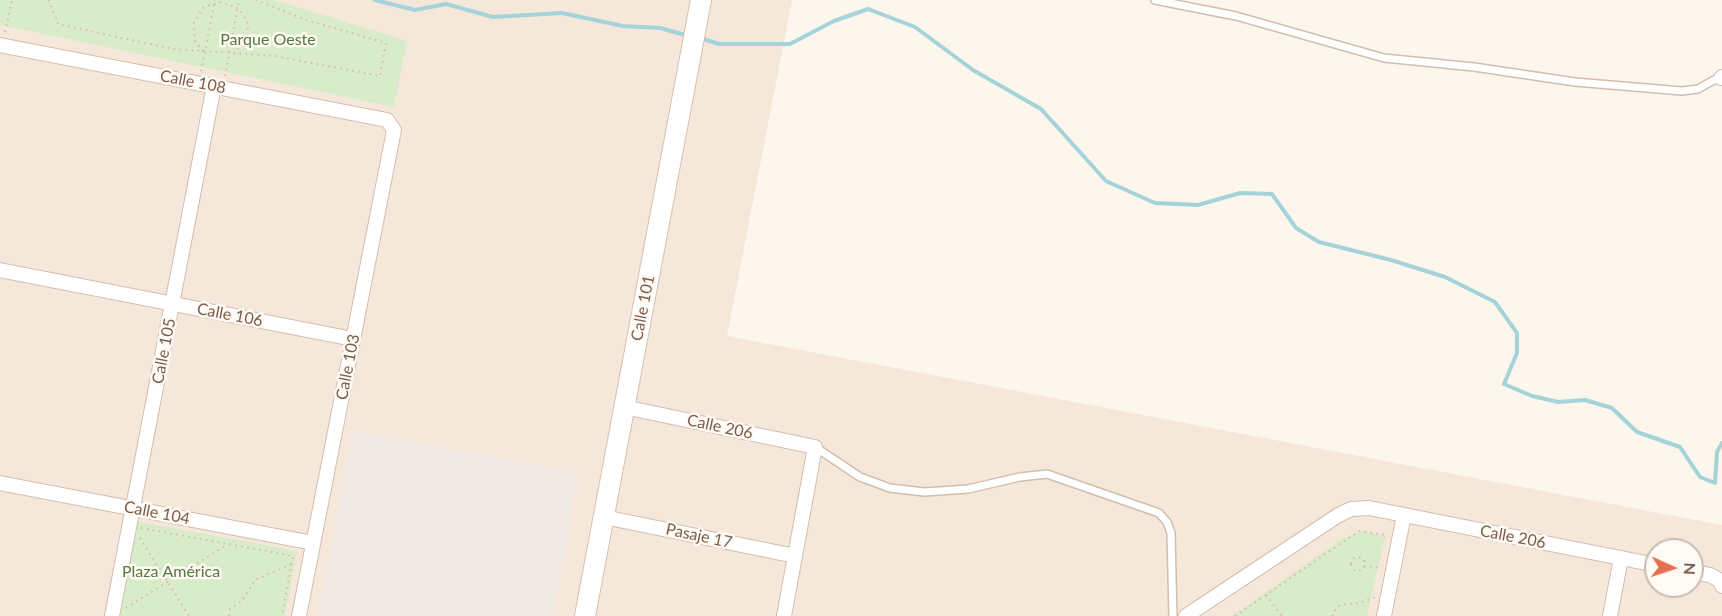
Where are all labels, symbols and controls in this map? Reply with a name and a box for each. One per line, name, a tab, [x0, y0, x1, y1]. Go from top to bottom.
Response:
park label: Parque Oeste	[220, 30, 316, 50]
street label: Calle 108	[158, 66, 228, 98]
street label: Calle 101	[627, 273, 659, 343]
street label: Calle 106	[195, 299, 265, 331]
street label: Calle 105	[148, 316, 180, 386]
street label: Calle 103	[332, 332, 364, 402]
street label: Calle 206	[685, 411, 755, 443]
street label: Calle 104	[122, 497, 192, 529]
street label: Pasaje 17	[664, 520, 734, 552]
street label: Calle 206	[1478, 521, 1548, 553]
north arrow	[1644, 538, 1704, 598]
park label: Plaza América	[122, 562, 220, 582]
text: N	[1681, 562, 1700, 576]

